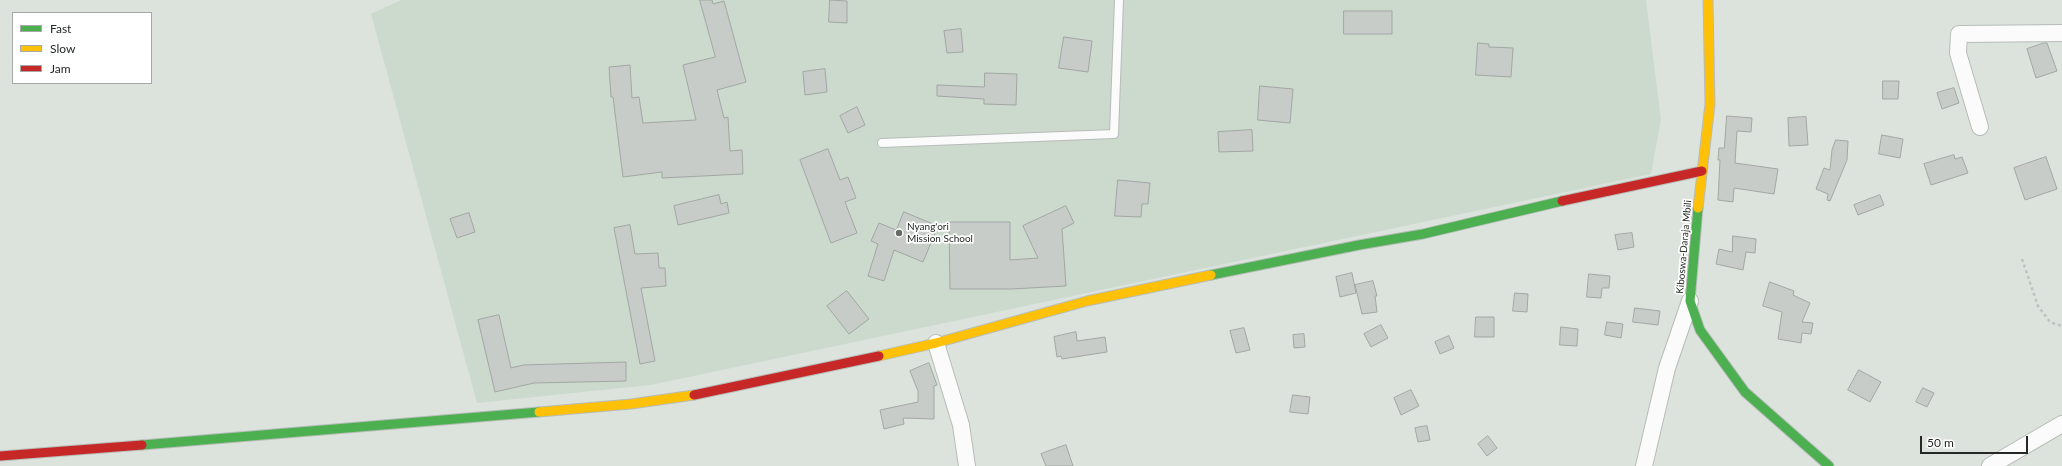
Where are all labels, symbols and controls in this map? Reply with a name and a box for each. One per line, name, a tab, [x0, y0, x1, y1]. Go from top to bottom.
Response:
legend	[12, 12, 152, 84]
text: Fast	[50, 21, 71, 36]
text: Slow	[50, 41, 75, 56]
text: Jam	[50, 61, 71, 76]
street label: Kiboswa-Daraja Mbili	[1674, 200, 1694, 294]
place label: Nyang'ori Mission School	[907, 221, 973, 244]
marker: Nyang'ori Mission School	[894, 228, 904, 238]
scale bar	[1922, 428, 2030, 454]
text: 50 m	[1927, 435, 1954, 450]

